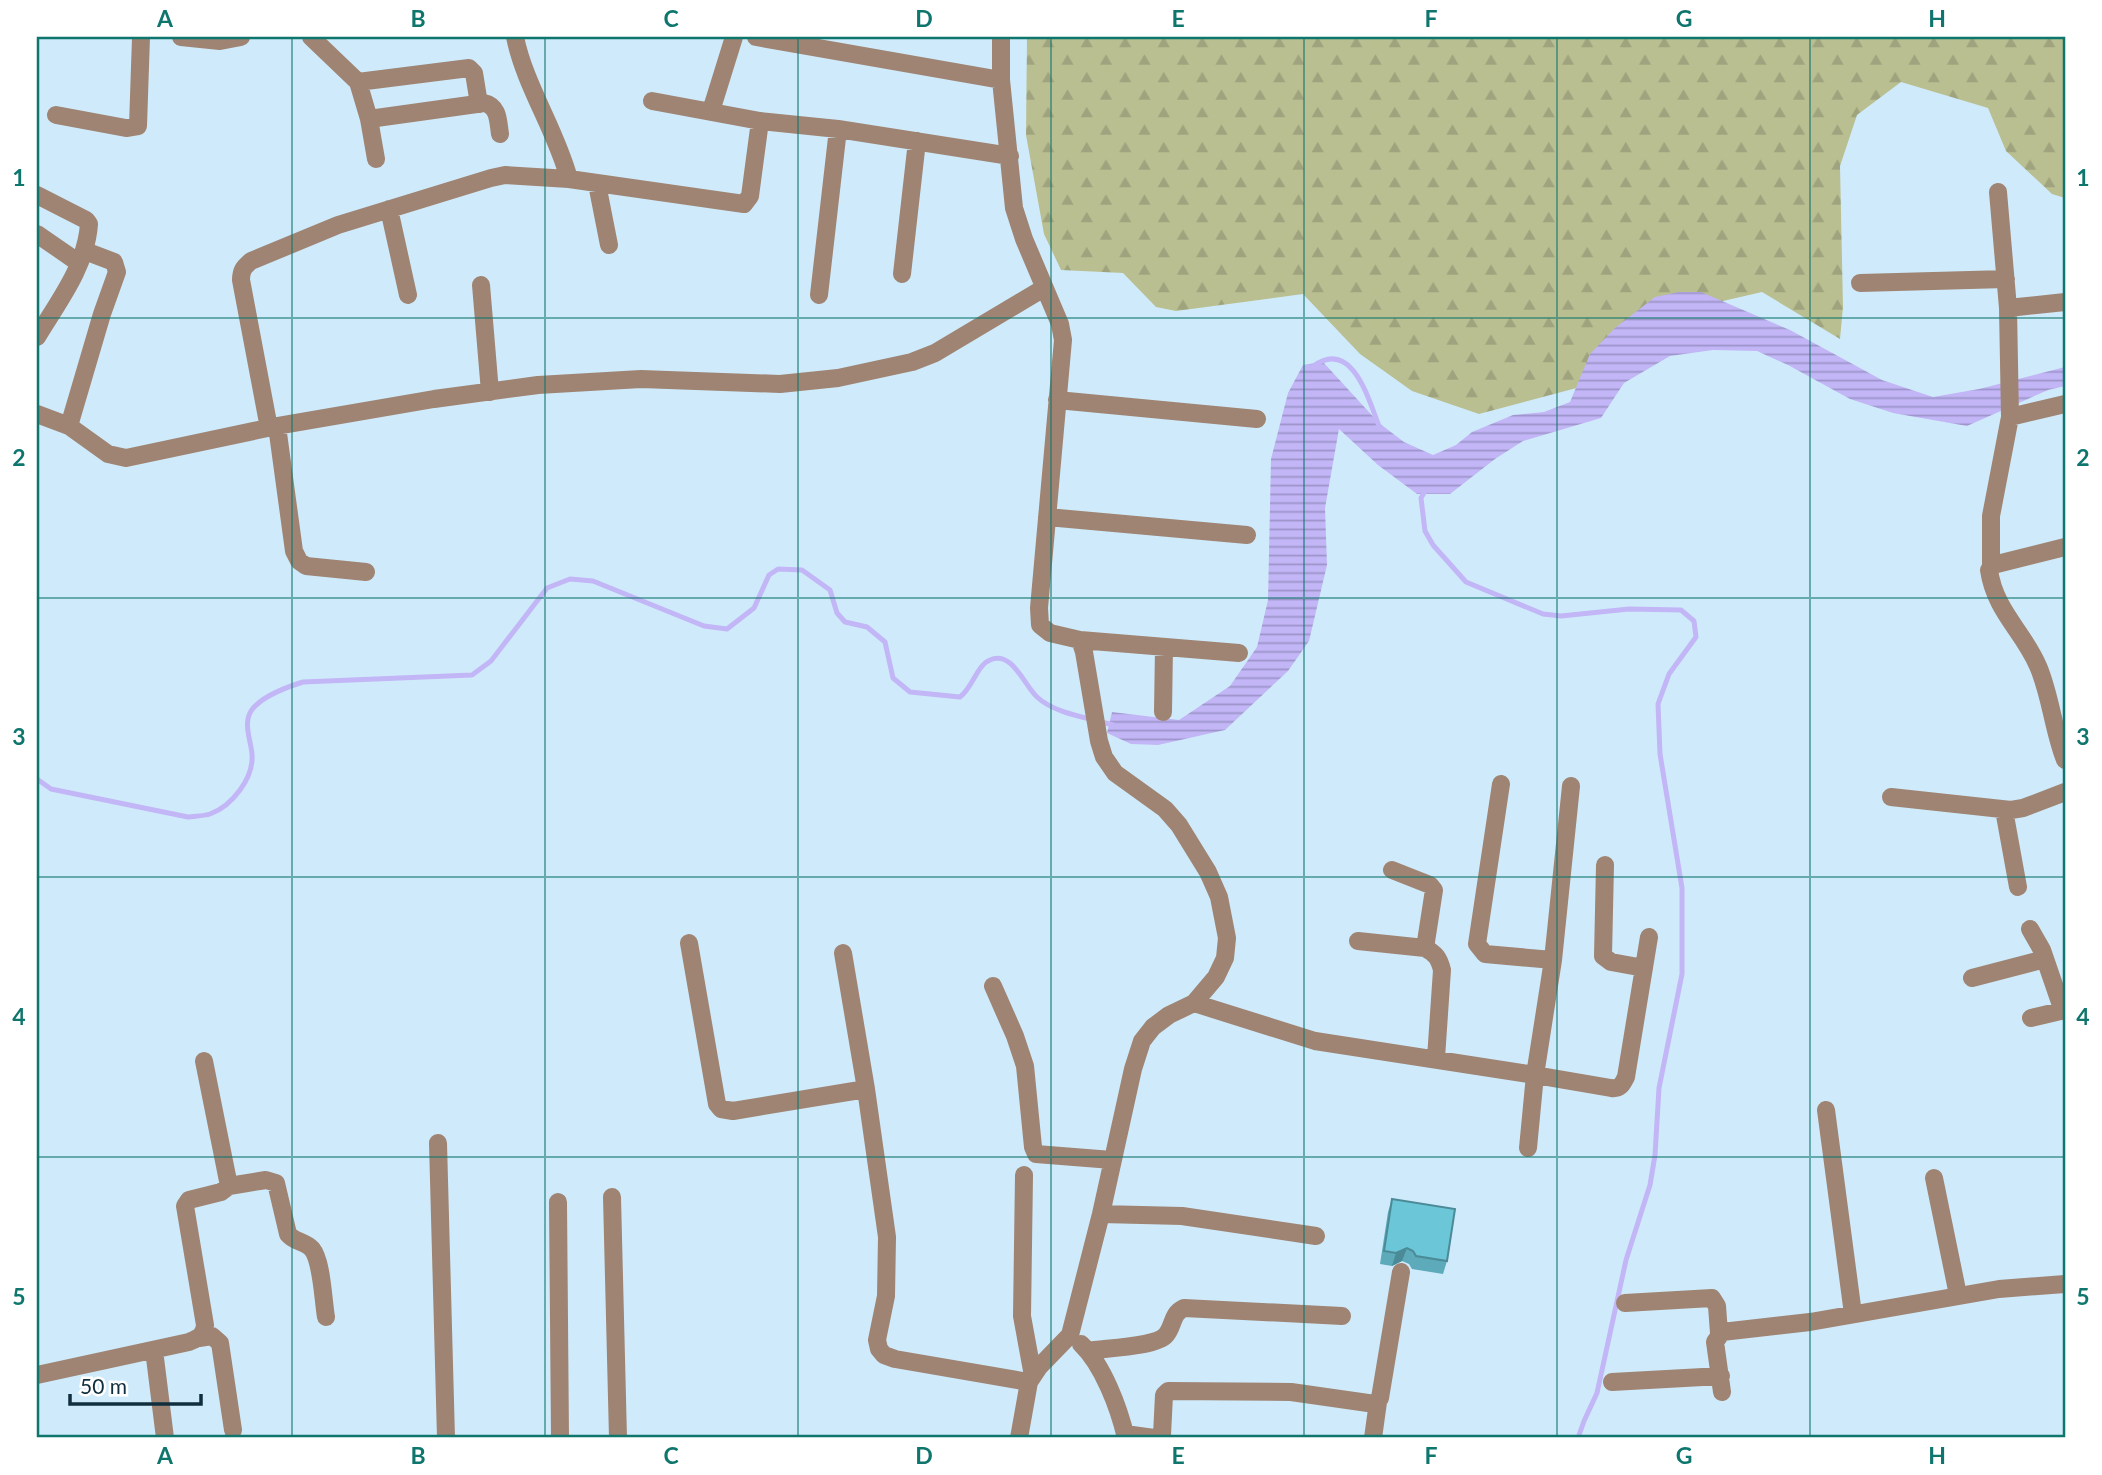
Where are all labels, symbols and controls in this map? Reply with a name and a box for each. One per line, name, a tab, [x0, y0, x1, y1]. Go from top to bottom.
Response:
text: A	[156, 4, 174, 32]
text: B	[410, 4, 426, 32]
text: C	[663, 4, 679, 32]
text: D	[915, 4, 933, 32]
text: E	[1171, 4, 1185, 32]
text: F	[1424, 4, 1438, 32]
text: G	[1676, 4, 1692, 32]
text: H	[1928, 4, 1946, 32]
text: 1	[12, 163, 26, 191]
text: 1	[2076, 163, 2090, 191]
text: 2	[12, 443, 26, 471]
text: 2	[2076, 443, 2090, 471]
text: 3	[12, 722, 26, 750]
text: 3	[2076, 722, 2090, 750]
text: 4	[12, 1002, 26, 1030]
text: 4	[2076, 1002, 2090, 1030]
text: 5	[12, 1282, 26, 1310]
text: 5	[2076, 1282, 2090, 1310]
scale bar	[70, 1363, 201, 1407]
text: 50 m	[80, 1373, 127, 1398]
text: A	[156, 1441, 174, 1469]
text: B	[410, 1441, 426, 1469]
text: C	[663, 1441, 679, 1469]
text: D	[915, 1441, 933, 1469]
text: E	[1171, 1441, 1185, 1469]
text: F	[1424, 1441, 1438, 1469]
text: G	[1676, 1441, 1692, 1469]
text: H	[1928, 1441, 1946, 1469]

